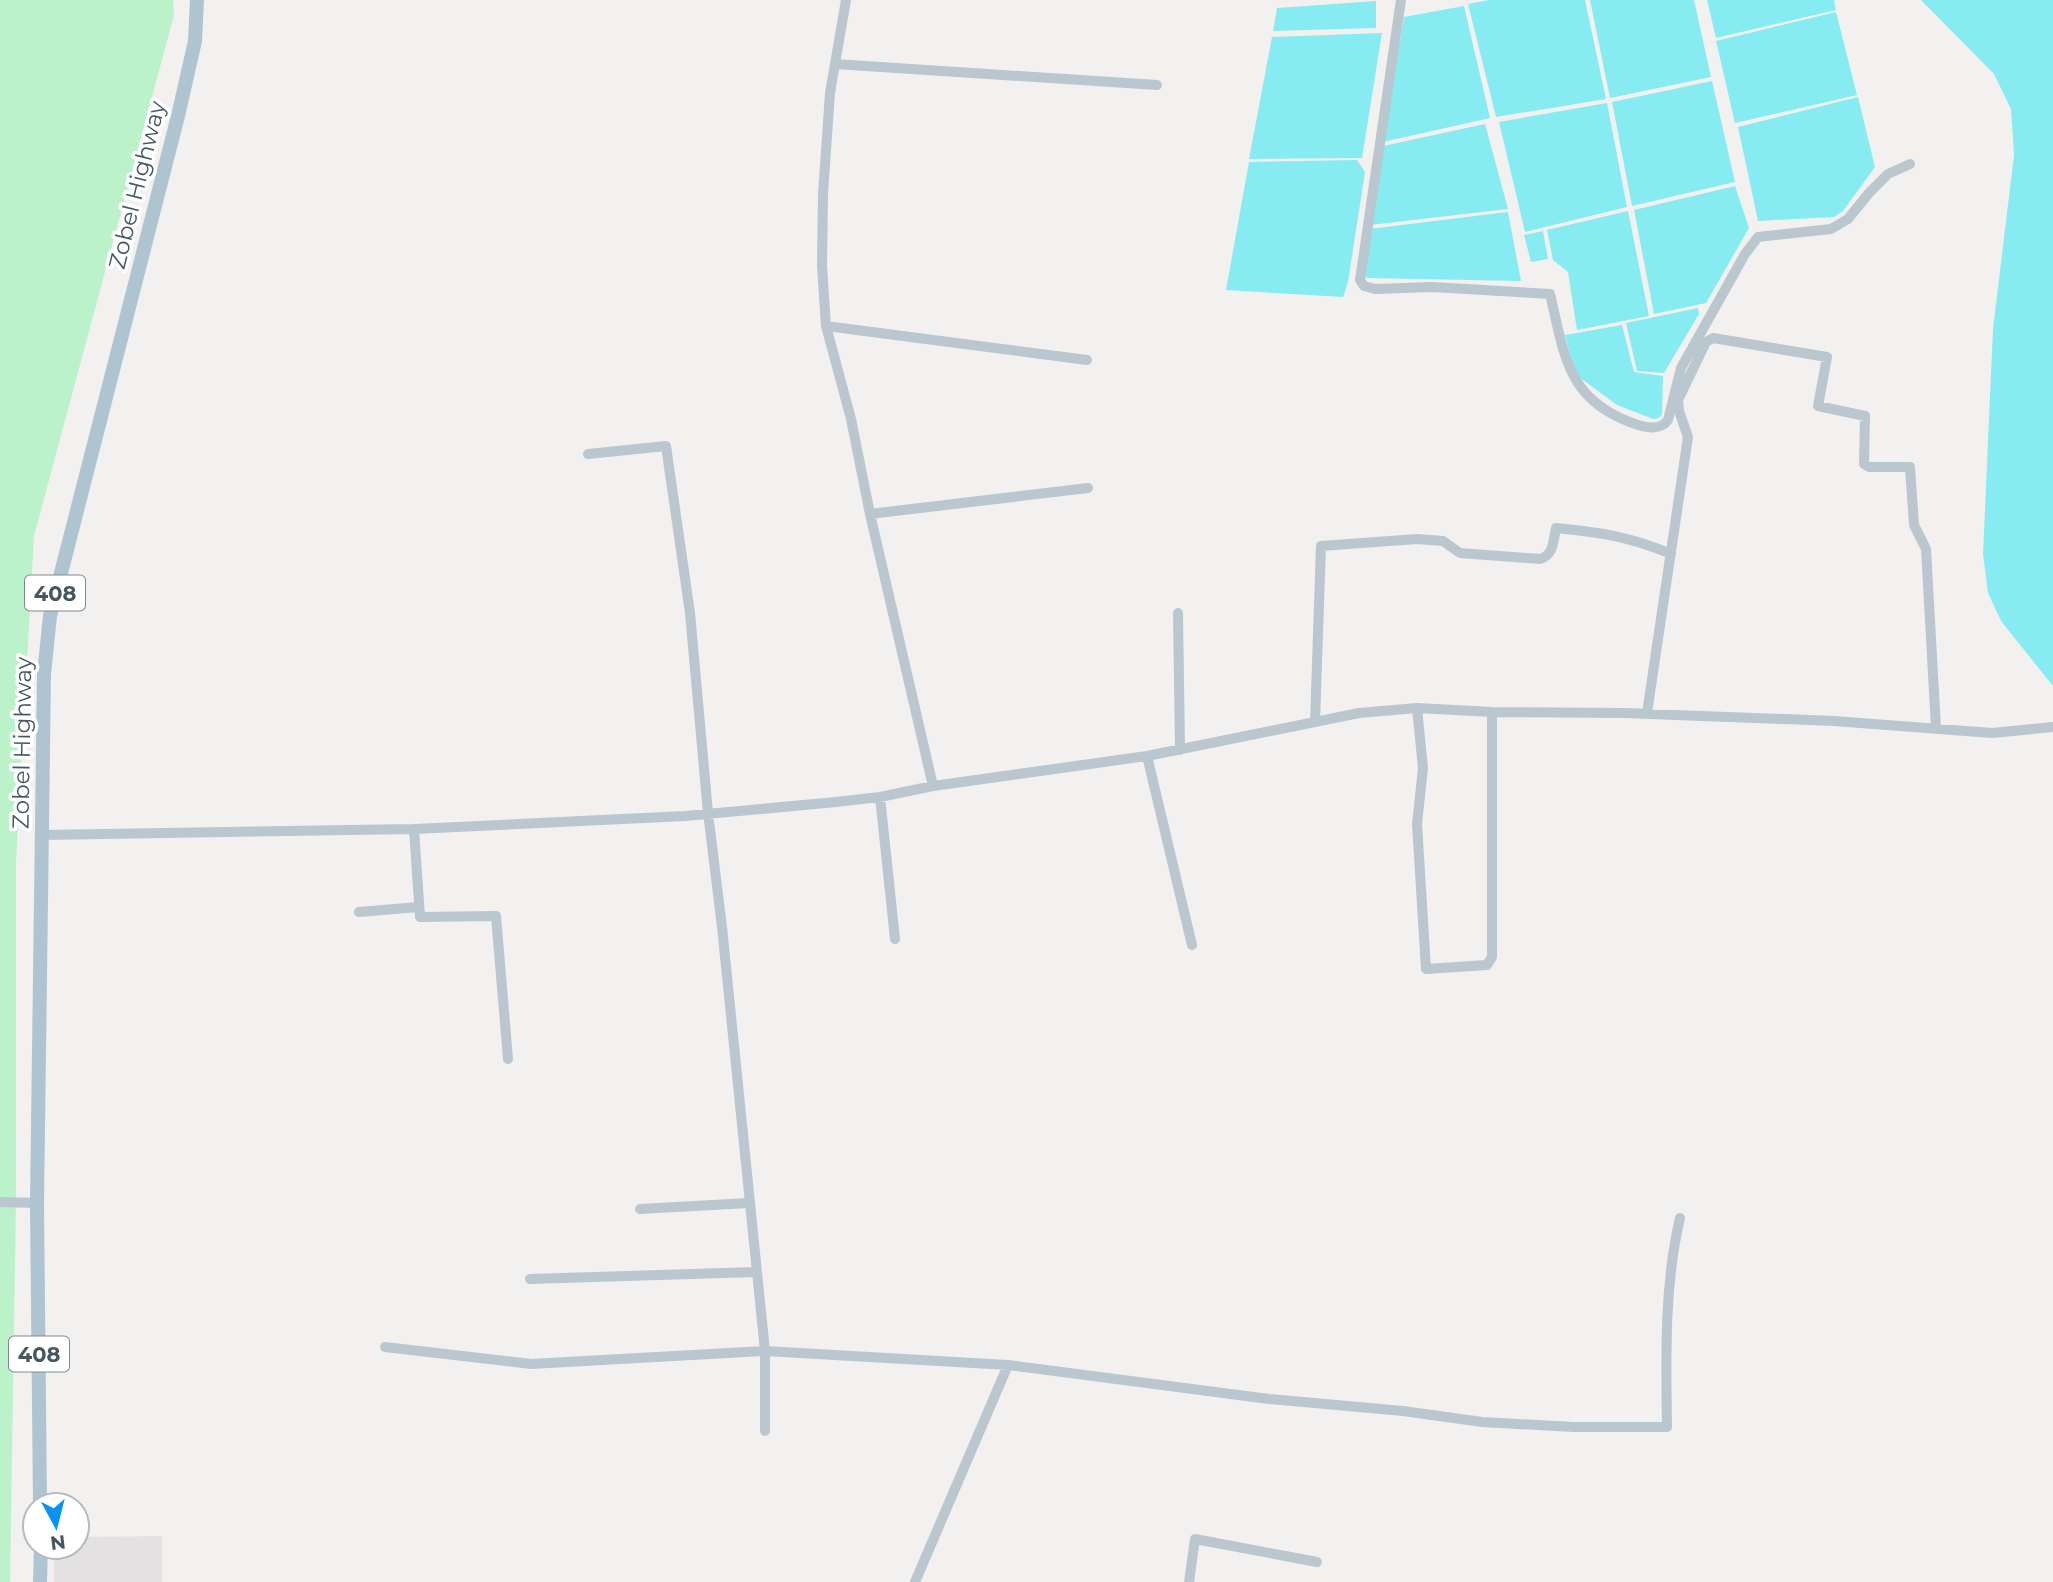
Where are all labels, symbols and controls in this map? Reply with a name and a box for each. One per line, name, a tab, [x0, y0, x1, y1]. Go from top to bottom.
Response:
street label: Zobel Highway	[103, 98, 172, 272]
road number: 408	[25, 576, 85, 610]
street label: Zobel Highway	[7, 656, 38, 829]
road number: 408	[9, 1336, 69, 1372]
north arrow	[21, 1491, 91, 1561]
text: N	[49, 1530, 67, 1555]

